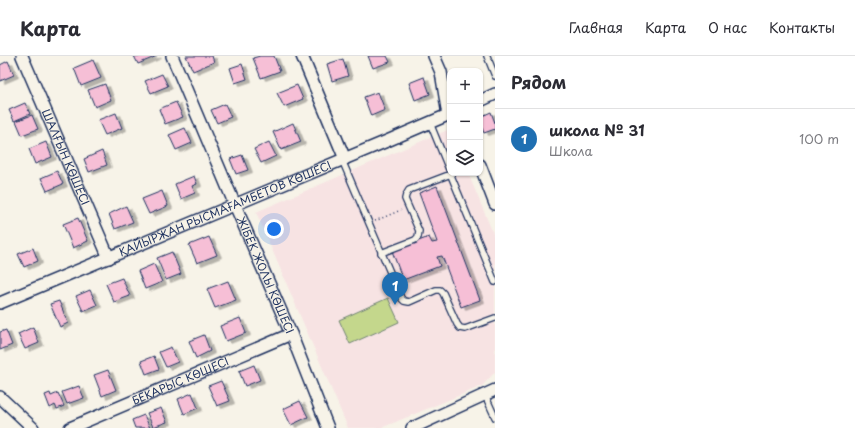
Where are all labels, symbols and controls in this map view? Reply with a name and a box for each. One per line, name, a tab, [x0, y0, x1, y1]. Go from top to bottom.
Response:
text: Карта	[20, 14, 81, 42]
text: Главная	[569, 17, 623, 38]
text: Карта	[645, 17, 686, 38]
text: О нас	[708, 17, 747, 38]
text: Контакты	[769, 17, 835, 38]
map controls	[447, 68, 483, 176]
button: +	[447, 68, 483, 104]
text: Рядом	[511, 69, 566, 95]
button: −	[447, 104, 483, 140]
street label: ШАЛҒЫН КӨШЕСІ	[38, 106, 94, 207]
text: школа № 31	[549, 118, 645, 141]
text: 1	[521, 129, 527, 148]
text: 100 m	[799, 129, 839, 148]
button: layers	[447, 140, 483, 176]
text: Школа	[549, 141, 593, 160]
street label: ҚАЙЫРЖАН РЫСМАҒАМБЕТОВ КӨШЕСІ	[116, 156, 334, 260]
street label: ЖІБЕК ЖОЛЫ КӨШЕСІ	[233, 213, 299, 336]
your location	[264, 219, 284, 239]
pin: 1	[382, 272, 408, 305]
street label: БЕКАРЫС КӨШЕСІ	[129, 352, 231, 409]

